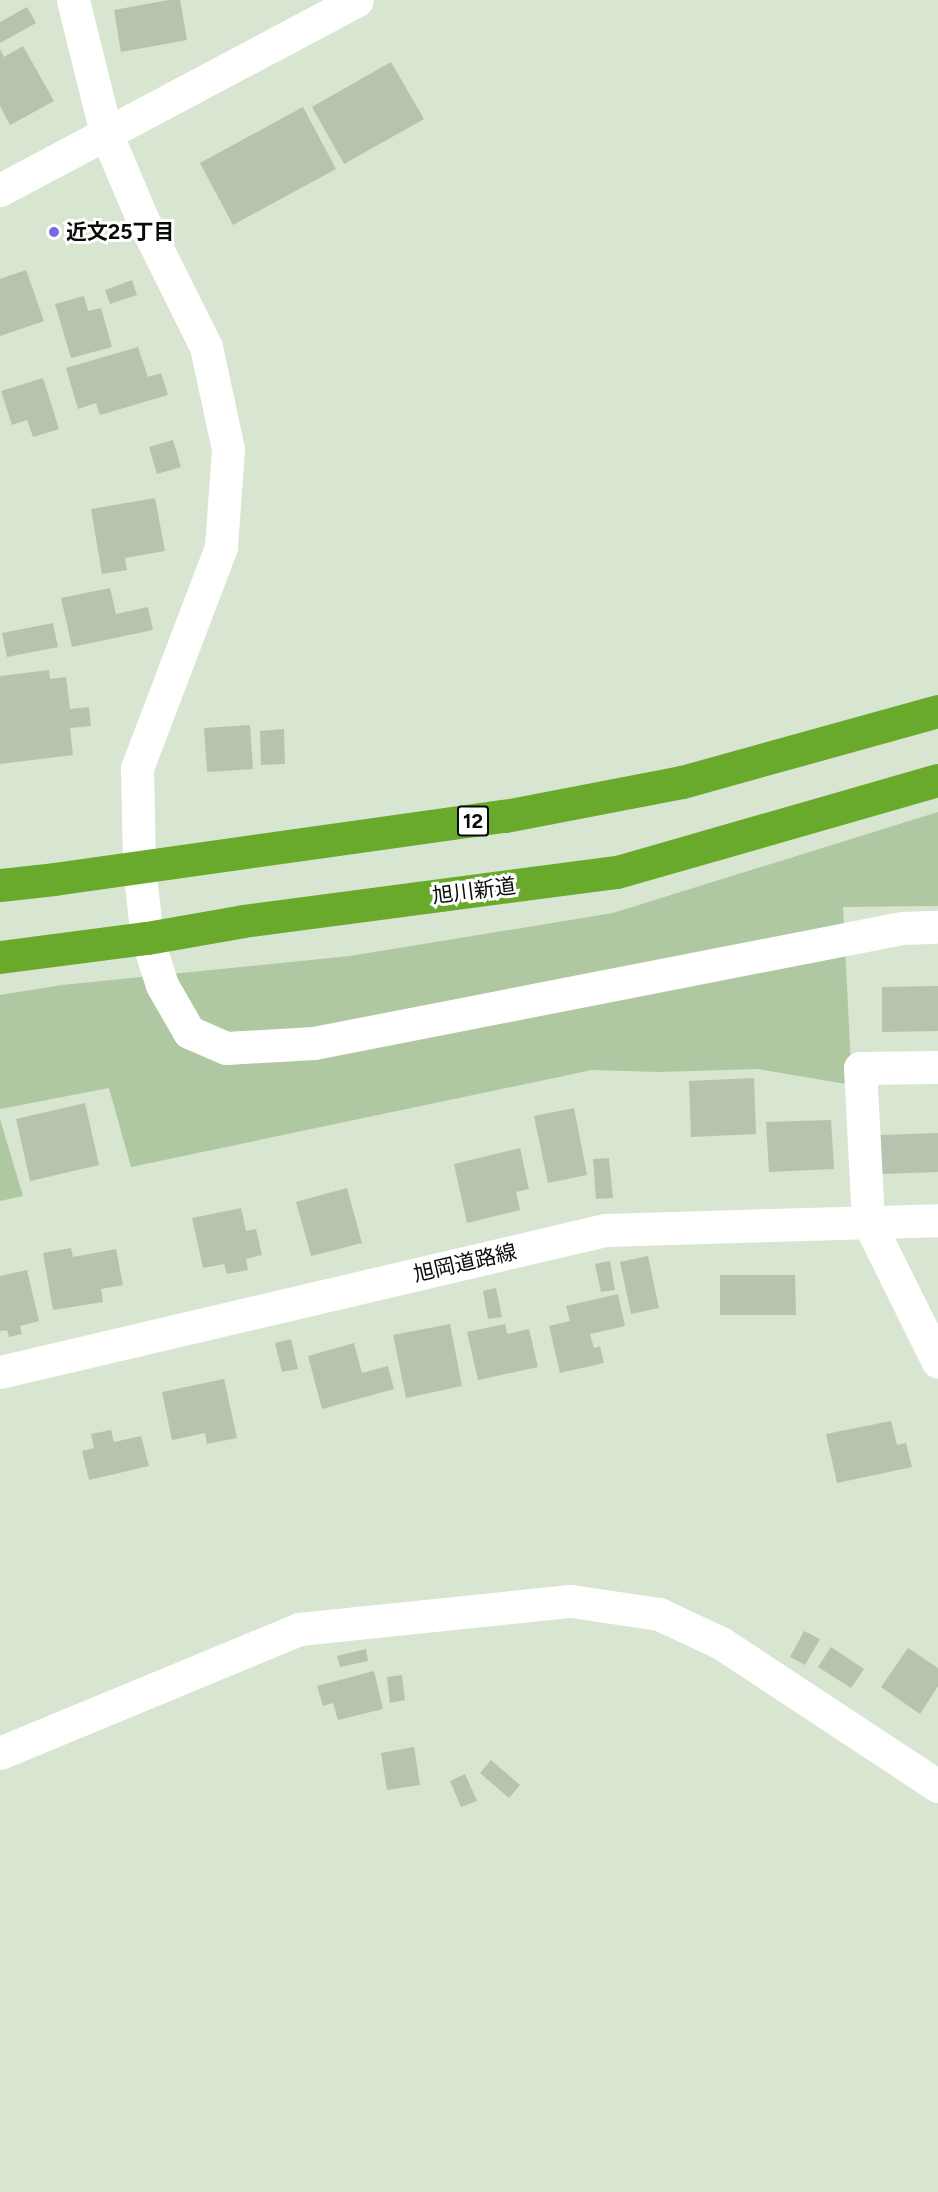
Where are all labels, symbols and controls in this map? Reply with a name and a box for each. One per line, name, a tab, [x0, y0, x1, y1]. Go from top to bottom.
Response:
place label: 近文25丁目	[66, 219, 174, 245]
marker: 近文25丁目	[47, 225, 61, 239]
road number: 12	[456, 804, 490, 838]
street label: 旭川新道	[431, 873, 517, 909]
street label: 旭岡道路線	[411, 1239, 519, 1287]

